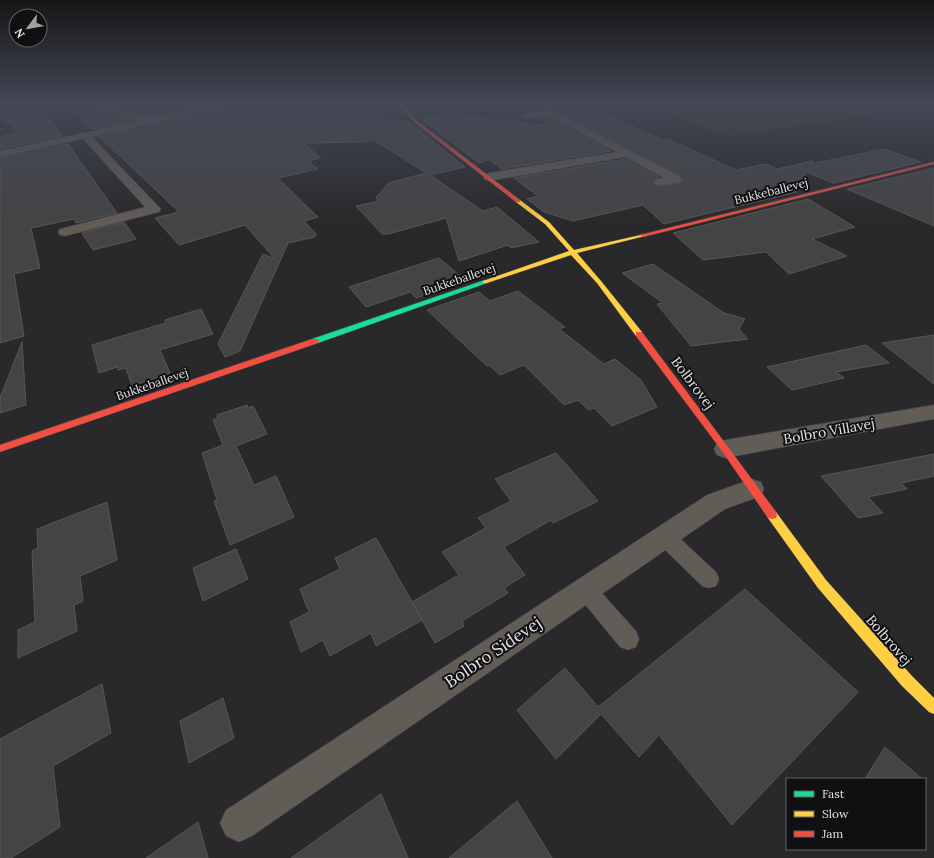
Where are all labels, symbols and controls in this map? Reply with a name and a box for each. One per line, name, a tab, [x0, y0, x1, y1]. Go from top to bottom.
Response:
north arrow	[8, 8, 48, 48]
text: N	[11, 26, 28, 41]
street label: Bukkeballevej	[732, 175, 810, 207]
street label: Bukkeballevej	[421, 260, 497, 298]
street label: Bolbrovej	[667, 353, 719, 413]
street label: Bukkeballevej	[114, 365, 190, 403]
street label: Bolbro Villavej	[782, 414, 876, 448]
street label: Bolbro Sidevej	[440, 611, 546, 693]
street label: Bolbrovej	[862, 611, 916, 669]
legend	[786, 778, 926, 850]
text: Fast	[822, 786, 845, 801]
text: Slow	[822, 806, 849, 821]
text: Jam	[821, 826, 843, 841]

